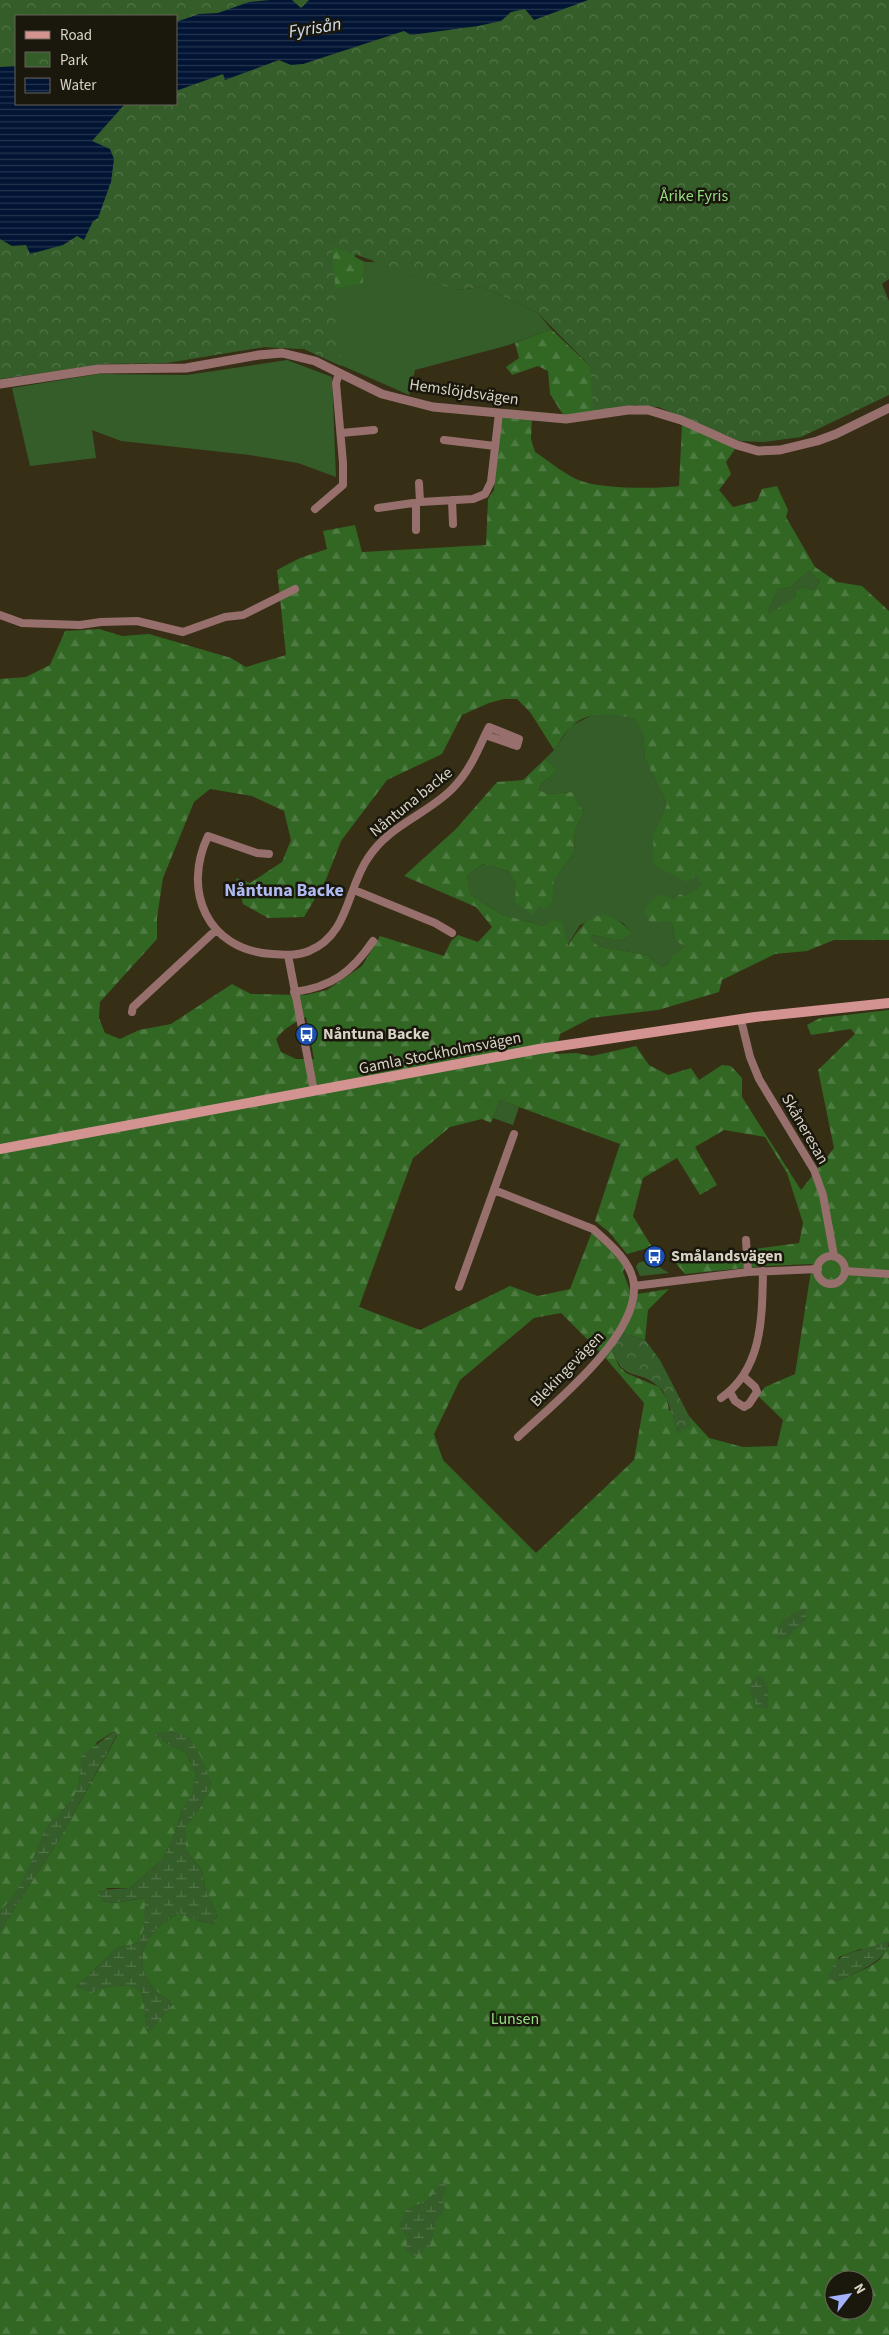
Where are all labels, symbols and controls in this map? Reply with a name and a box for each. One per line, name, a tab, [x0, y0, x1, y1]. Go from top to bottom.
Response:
water label: Fyrisån	[287, 11, 343, 45]
legend	[15, 15, 178, 105]
text: Road	[60, 25, 92, 46]
text: Park	[60, 50, 89, 71]
text: Water	[60, 75, 97, 96]
park label: Årike Fyris	[660, 185, 728, 207]
street label: Hemslöjdsvägen	[408, 373, 520, 411]
street label: Nåntuna backe	[365, 762, 457, 842]
district label: Nåntuna Backe	[224, 878, 344, 903]
bus stop icon: Nåntuna Backe	[295, 1022, 319, 1046]
place label: Nåntuna Backe	[323, 1023, 429, 1045]
street label: Gamla Stockholmsvägen	[357, 1026, 523, 1080]
street label: Skåneresan	[776, 1090, 834, 1168]
bus stop icon: Smålandsvägen	[643, 1244, 667, 1268]
place label: Smålandsvägen	[671, 1245, 783, 1267]
street label: Blekingevägen	[525, 1326, 609, 1412]
park label: Lunsen	[491, 2008, 539, 2030]
north arrow	[824, 2270, 874, 2320]
text: N	[848, 2280, 870, 2298]

